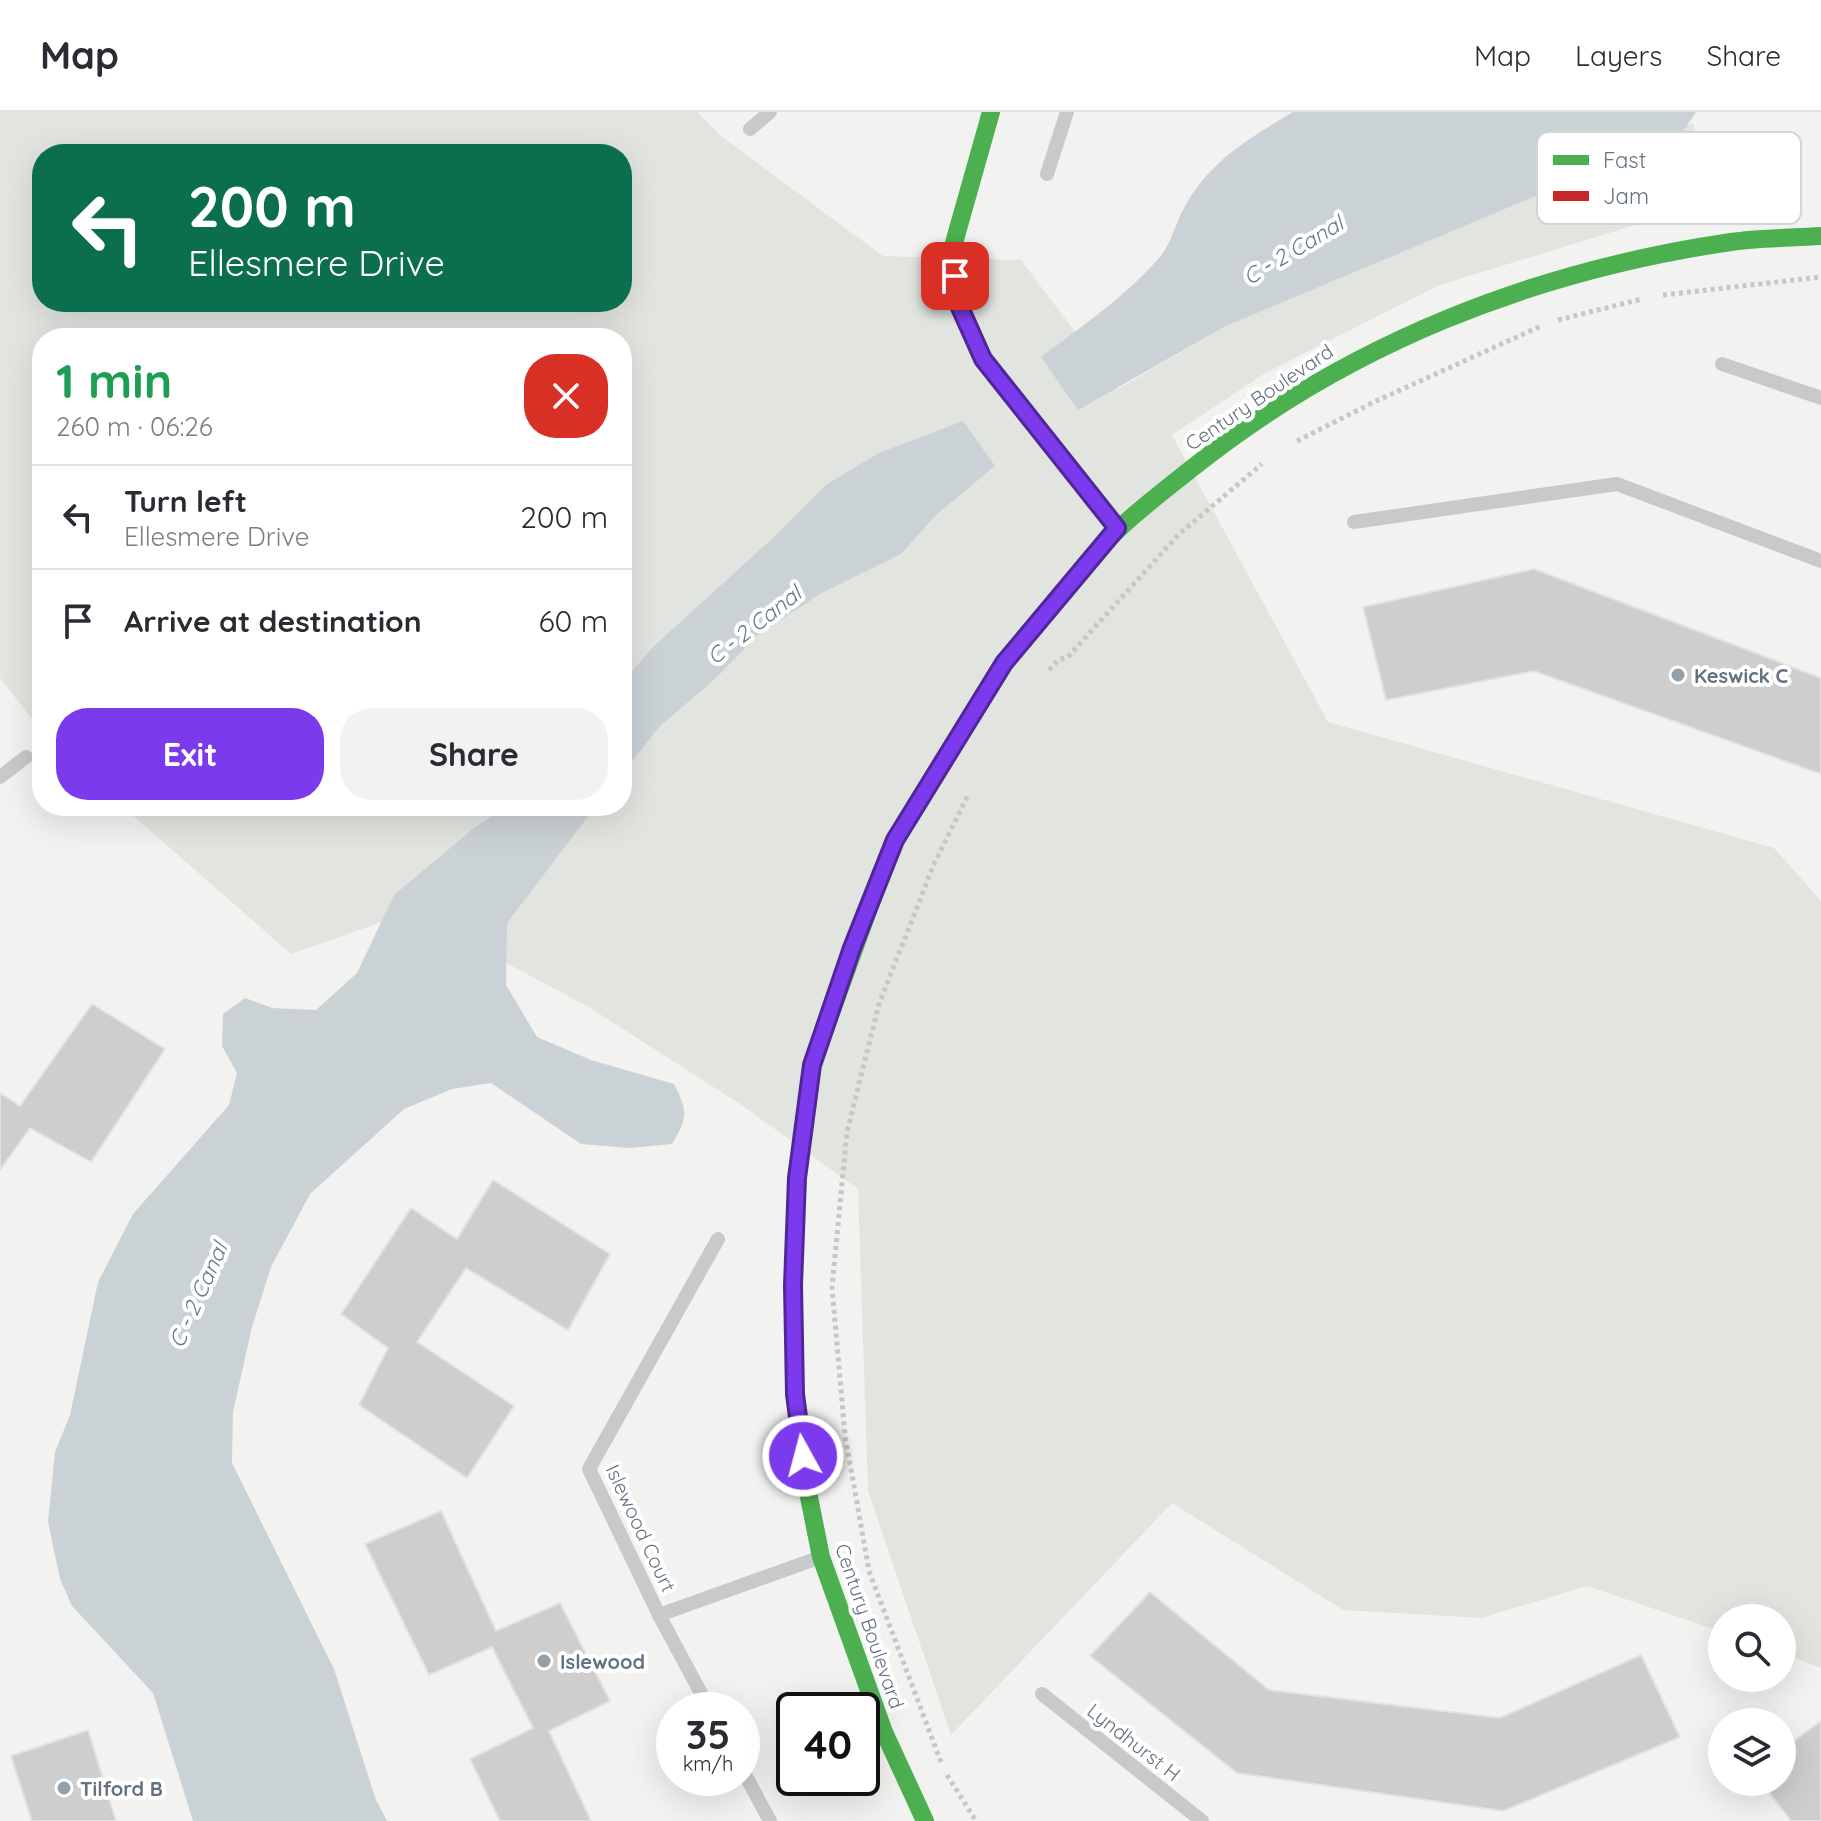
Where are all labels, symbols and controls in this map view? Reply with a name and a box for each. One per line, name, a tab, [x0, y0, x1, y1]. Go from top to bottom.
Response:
text: Map	[40, 31, 119, 79]
text: Map	[1474, 38, 1531, 73]
text: Layers	[1575, 38, 1662, 73]
text: Share	[1706, 38, 1781, 73]
legend	[1537, 132, 1801, 224]
text: Fast	[1603, 146, 1646, 174]
text: 200 m	[188, 171, 356, 241]
icon: left	[56, 176, 160, 280]
text: Jam	[1603, 182, 1649, 210]
water label: C - 2 Canal	[1238, 208, 1351, 291]
text: Ellesmere Drive	[188, 240, 445, 285]
pin	[921, 242, 989, 310]
icon: arrive	[933, 254, 977, 298]
street label: Century Boulevard	[1180, 338, 1338, 456]
text: 1 min	[56, 350, 172, 410]
button: close	[524, 354, 608, 438]
text: 260 m · 06:26	[56, 410, 213, 443]
text: Turn left	[124, 482, 247, 520]
icon: left	[56, 495, 100, 539]
text: 200 m	[520, 498, 608, 536]
text: Ellesmere Drive	[124, 520, 310, 553]
water label: C - 2 Canal	[701, 578, 809, 670]
icon: arrive	[56, 599, 100, 643]
text: Arrive at destination	[124, 602, 422, 640]
text: 60 m	[538, 602, 608, 640]
place label: Keswick C	[1694, 663, 1789, 688]
marker: Keswick C	[1669, 666, 1687, 684]
button: Exit	[56, 708, 324, 800]
button: Share	[340, 708, 608, 800]
water label: C - 2 Canal	[162, 1235, 235, 1352]
position arrow	[761, 1414, 845, 1498]
street label: Islewood Court	[601, 1460, 682, 1596]
street label: Century Boulevard	[830, 1540, 910, 1712]
map controls	[1708, 1604, 1796, 1796]
button: search	[1708, 1604, 1796, 1692]
place label: Islewood	[560, 1649, 645, 1674]
marker: Islewood	[535, 1652, 553, 1670]
speed limit sign: 40	[776, 1692, 880, 1796]
street label: Lyndhurst H	[1082, 1698, 1186, 1786]
button: layers	[1708, 1708, 1796, 1796]
text: 35	[686, 1709, 730, 1759]
text: km/h	[683, 1751, 733, 1776]
place label: Tilford B	[80, 1776, 163, 1801]
marker: Tilford B	[55, 1779, 73, 1797]

